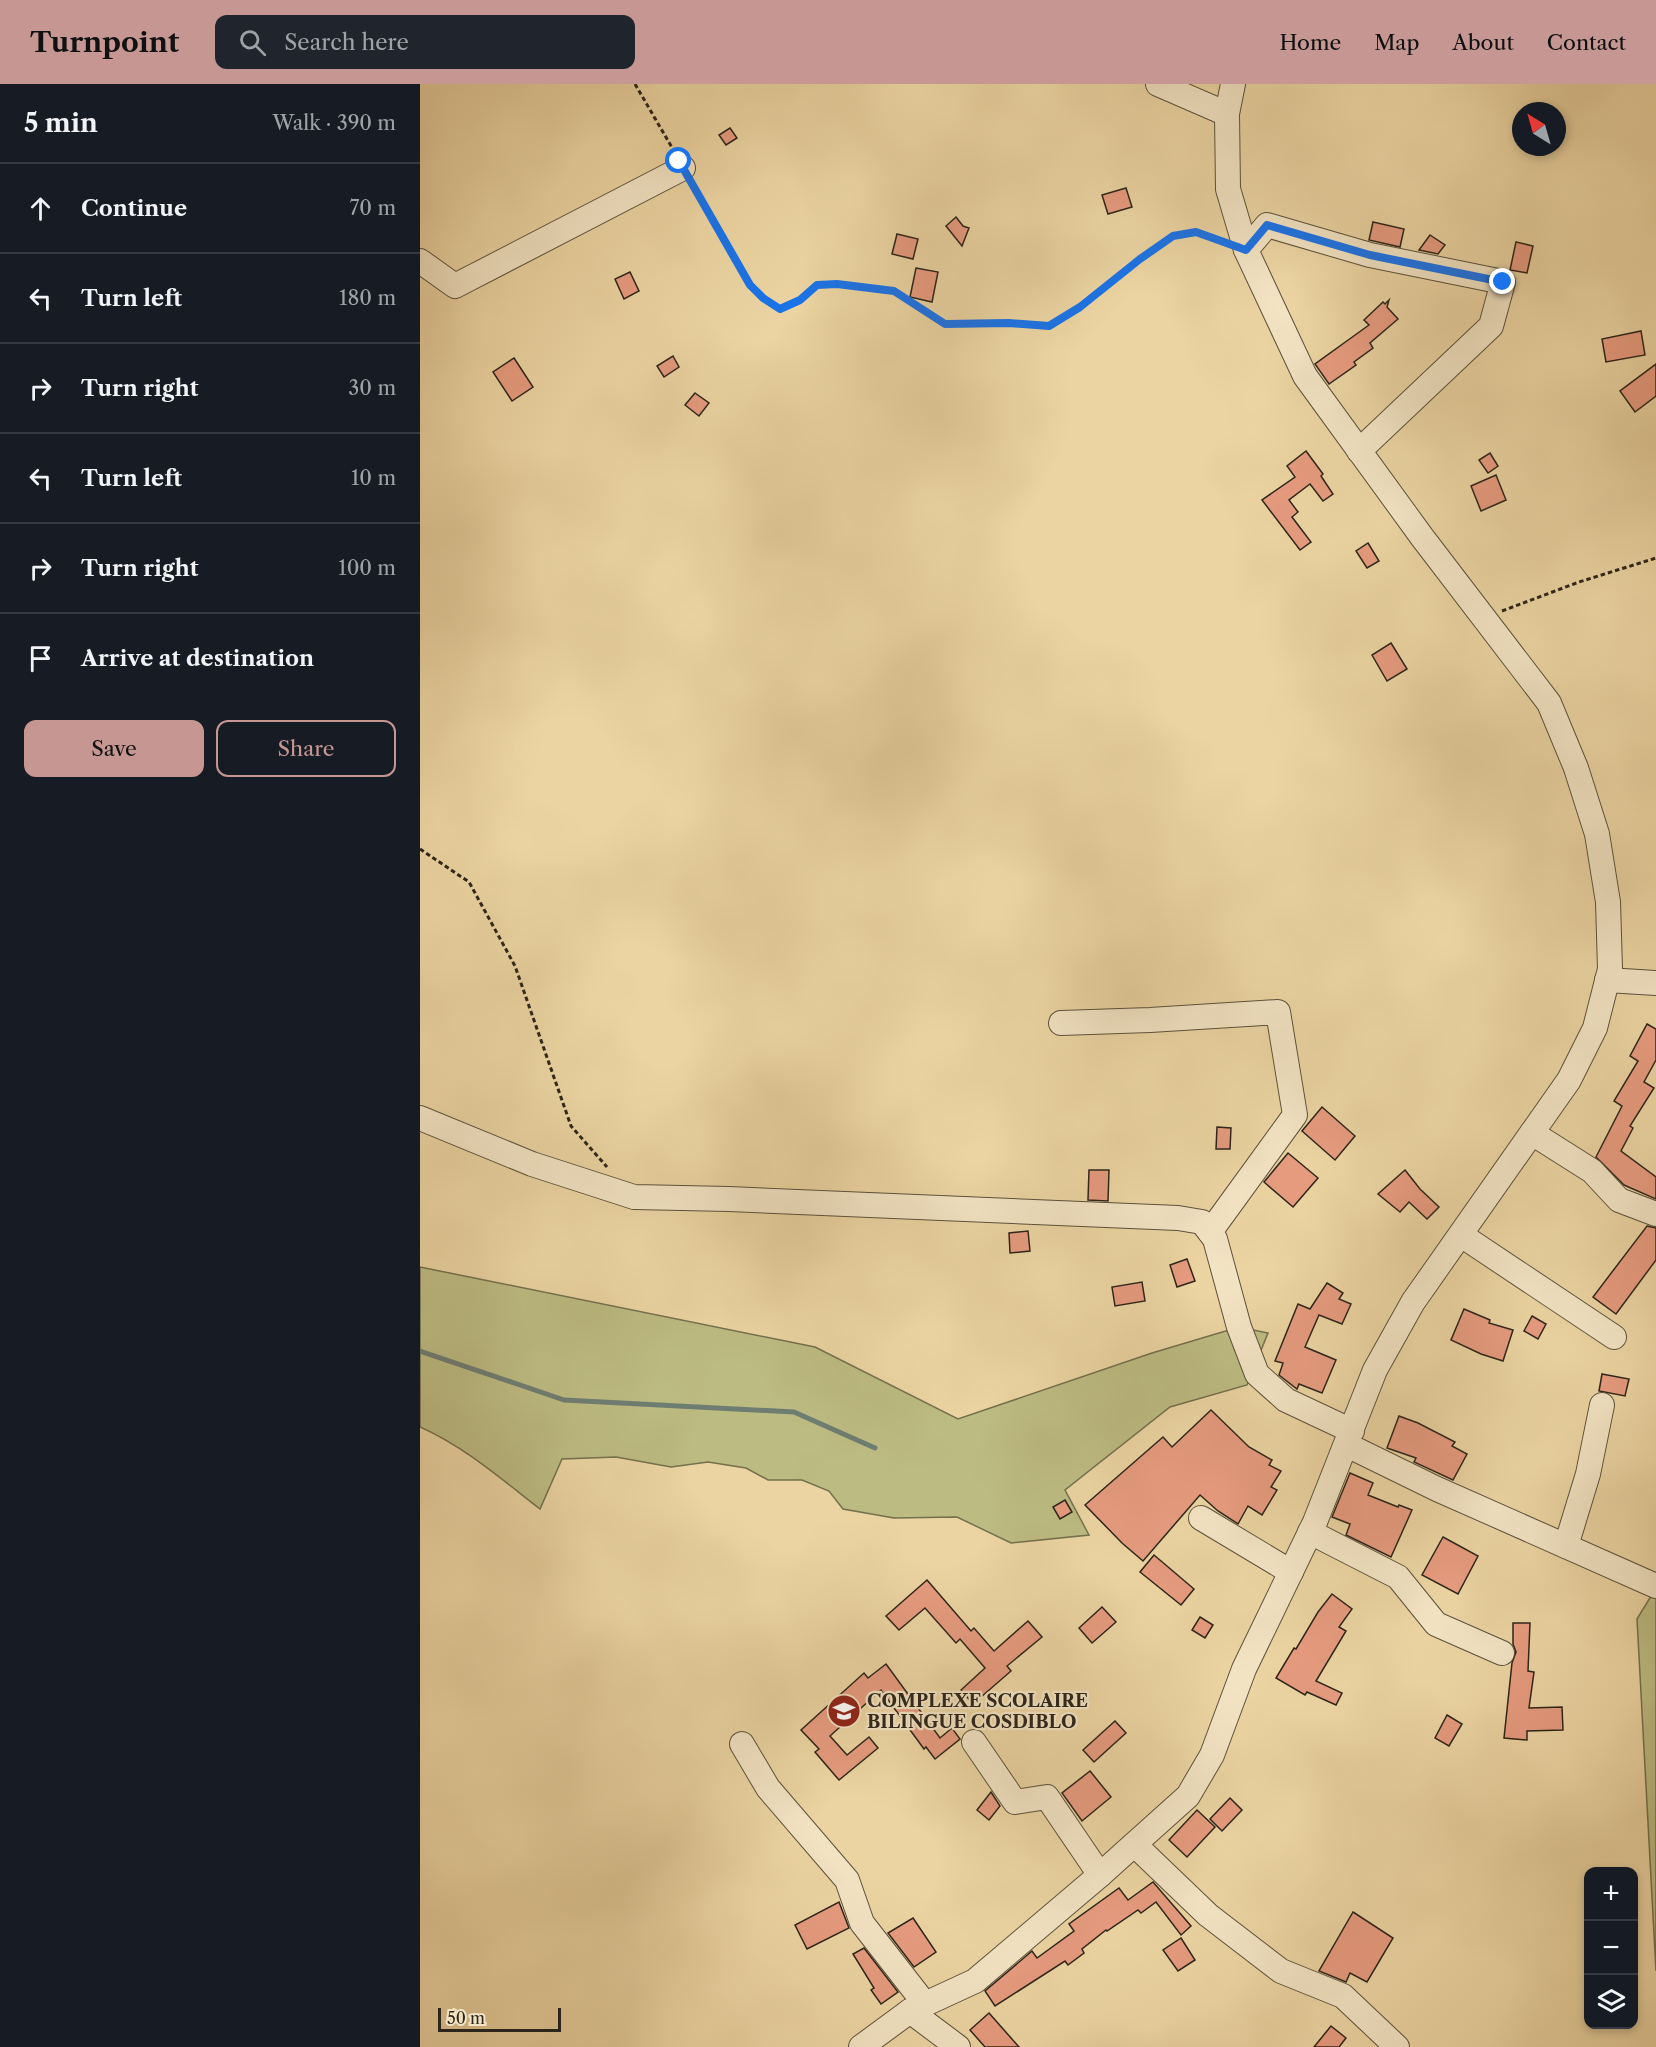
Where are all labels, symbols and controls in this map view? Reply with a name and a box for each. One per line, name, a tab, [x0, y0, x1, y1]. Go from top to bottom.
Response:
search box	[215, 15, 635, 69]
text: Turnpoint	[30, 25, 179, 59]
icon: search	[236, 26, 269, 59]
text: Search here	[284, 29, 409, 56]
text: Home	[1280, 30, 1341, 55]
text: Map	[1374, 30, 1419, 55]
text: About	[1452, 30, 1514, 55]
text: Contact	[1547, 30, 1626, 55]
north arrow	[1512, 102, 1566, 156]
text: 5 min	[24, 107, 98, 139]
text: Walk · 390 m	[273, 111, 396, 135]
route start	[665, 147, 691, 173]
icon: ahead	[24, 192, 57, 225]
text: Continue	[81, 195, 187, 222]
text: 70 m	[350, 196, 396, 220]
route end	[1489, 268, 1515, 294]
icon: left	[24, 282, 57, 315]
text: Turn left	[81, 285, 182, 312]
text: 180 m	[339, 286, 396, 310]
icon: right	[24, 372, 57, 405]
text: Turn right	[81, 375, 199, 402]
text: 30 m	[348, 376, 396, 400]
icon: left	[24, 462, 57, 495]
text: Turn left	[81, 465, 182, 492]
text: 10 m	[351, 466, 396, 490]
icon: right	[24, 552, 57, 585]
text: Turn right	[81, 555, 199, 582]
text: 100 m	[338, 556, 396, 580]
icon: arrive	[24, 642, 57, 675]
text: Arrive at destination	[81, 645, 314, 672]
button: Save	[24, 720, 204, 777]
button: Share	[216, 720, 396, 777]
place label: COMPLEXE SCOLAIRE BILINGUE COSDIBLO	[867, 1690, 1088, 1733]
school or university icon: COMPLEXE SCOLAIRE BILINGUE COSDIBLO	[826, 1693, 862, 1729]
map controls	[1584, 1867, 1638, 2029]
button: +	[1584, 1867, 1638, 1921]
button: −	[1584, 1921, 1638, 1975]
button: layers	[1584, 1975, 1638, 2029]
scale bar	[438, 2005, 561, 2032]
text: 50 m	[447, 2008, 485, 2028]

